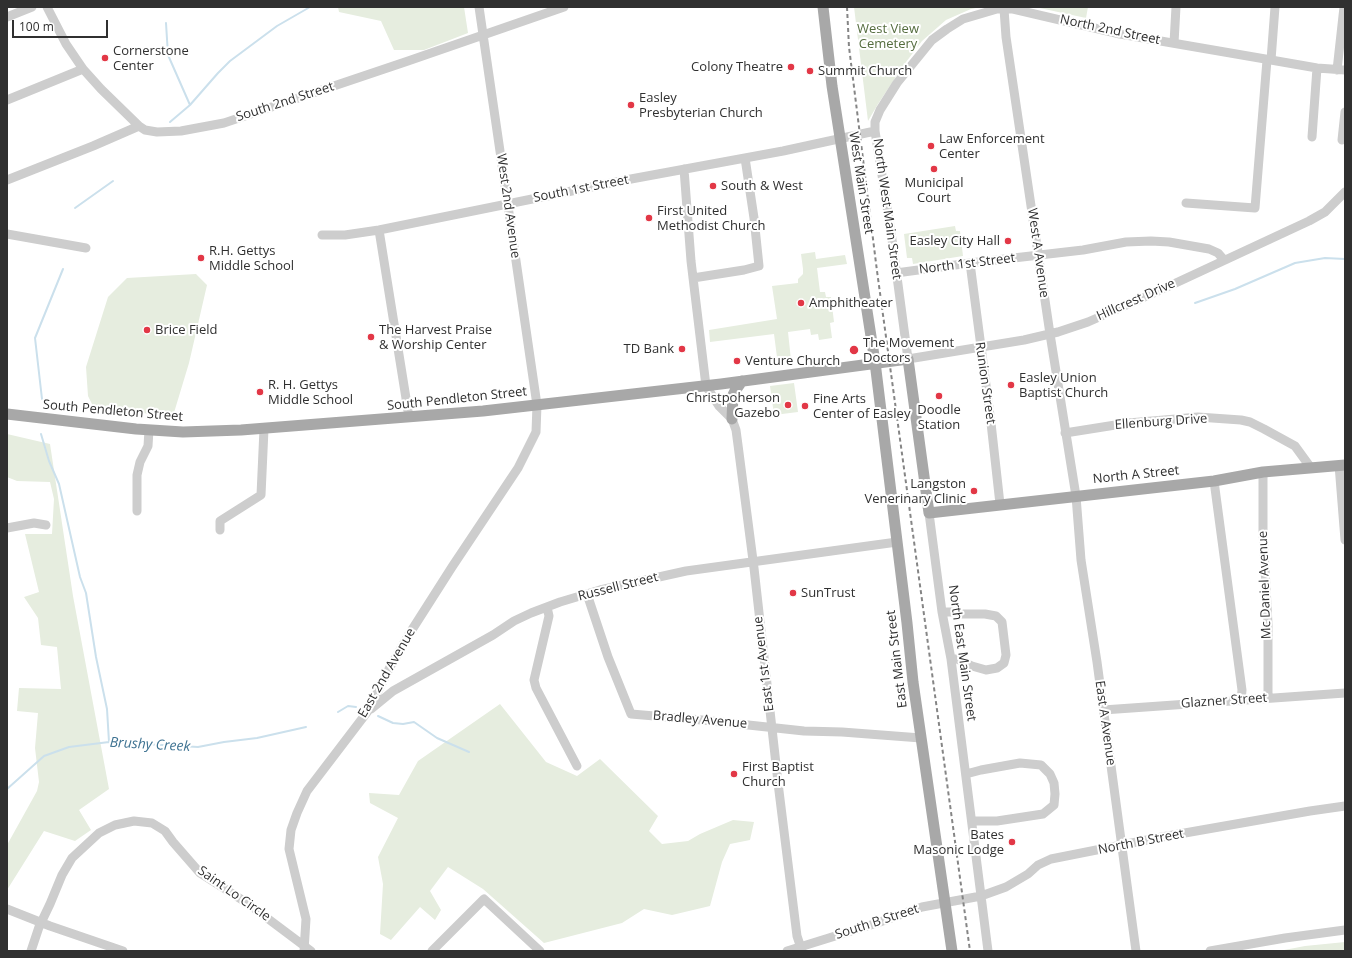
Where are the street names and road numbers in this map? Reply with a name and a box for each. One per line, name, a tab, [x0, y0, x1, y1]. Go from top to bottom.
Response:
street label: North 2nd Street	[1059, 12, 1161, 48]
street label: South 2nd Street	[234, 79, 336, 125]
street label: West Main Street	[845, 131, 877, 235]
street label: North West Main Street	[869, 137, 905, 281]
street label: West 2nd Avenue	[493, 153, 523, 259]
street label: South 1st Street	[532, 172, 630, 206]
street label: West A Avenue	[1024, 207, 1052, 299]
street label: North 1st Street	[918, 250, 1016, 278]
street label: Hillcrest Drive	[1094, 276, 1178, 324]
street label: Runion Street	[972, 341, 998, 425]
street label: South Pendleton Street	[386, 384, 528, 414]
street label: South Pendleton Street	[42, 397, 184, 425]
street label: Ellenburg Drive	[1114, 411, 1208, 433]
street label: North A Street	[1092, 463, 1180, 487]
street label: Mc Daniel Avenue	[1255, 531, 1275, 639]
street label: Russell Street	[576, 570, 660, 604]
street label: North East Main Street	[945, 584, 979, 722]
street label: East Main Street	[883, 609, 911, 709]
street label: East 1st Avenue	[750, 616, 778, 712]
street label: East 2nd Avenue	[355, 626, 419, 720]
street label: East A Avenue	[1091, 680, 1119, 766]
street label: Glazner Street	[1180, 690, 1268, 712]
street label: Bradley Avenue	[652, 708, 748, 732]
street label: North B Street	[1097, 826, 1185, 858]
street label: Saint Lo Circle	[195, 863, 273, 925]
street label: South B Street	[833, 901, 921, 943]

